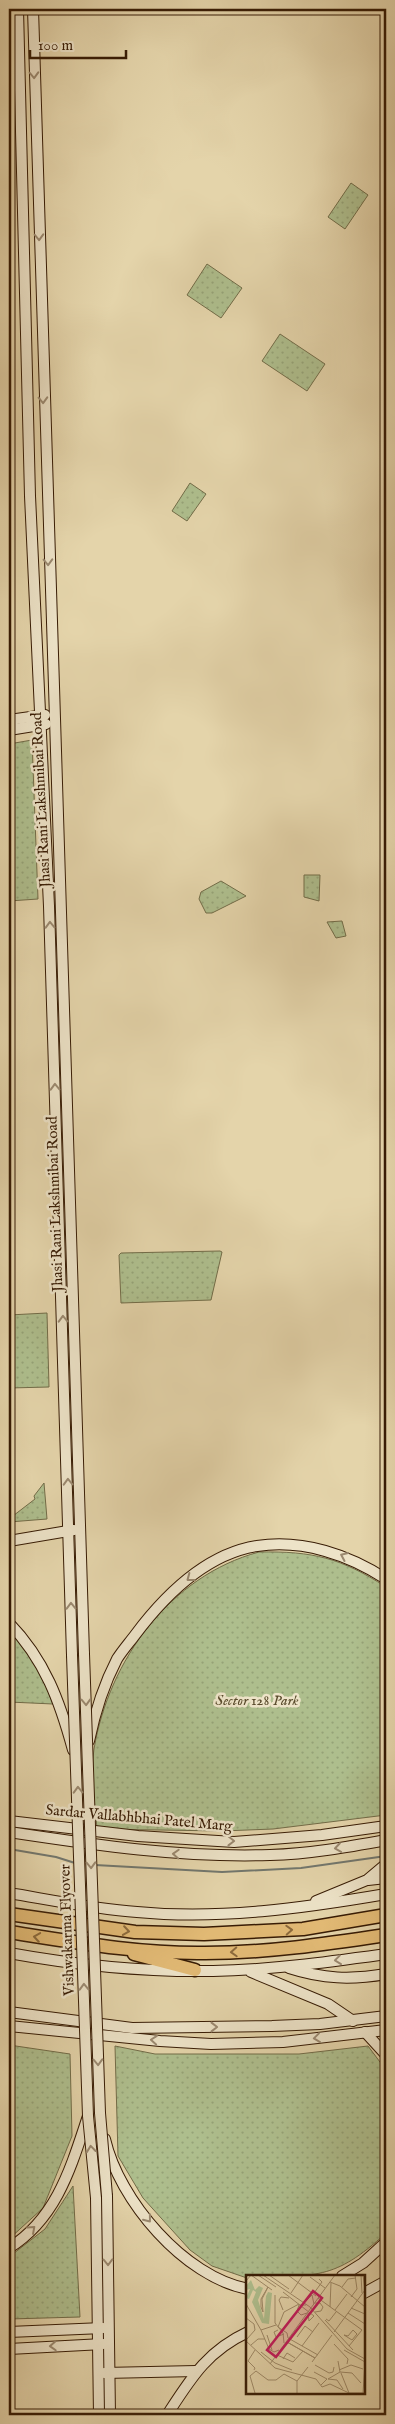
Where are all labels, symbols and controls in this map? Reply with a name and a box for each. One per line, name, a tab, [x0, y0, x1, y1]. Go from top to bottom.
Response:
scale bar	[30, 28, 126, 60]
text: 100 m	[38, 36, 74, 55]
one-way arrow	[29, 71, 40, 79]
one-way arrow	[34, 234, 44, 242]
one-way arrow	[38, 396, 48, 404]
one-way arrow	[42, 559, 53, 567]
street label: Jhasi Rani Lakshmibai Road	[27, 711, 55, 890]
one-way arrow	[44, 920, 55, 928]
one-way arrow	[50, 1083, 60, 1090]
street label: Jhasi Rani Lakshmibai Road	[42, 1115, 68, 1294]
one-way arrow	[57, 1315, 68, 1323]
one-way arrow	[62, 1477, 73, 1485]
one-way arrow	[340, 1552, 349, 1562]
one-way arrow	[187, 1572, 196, 1580]
one-way arrow	[66, 1602, 76, 1610]
park label: Sector 128 Park	[215, 1691, 299, 1710]
one-way arrow	[81, 1699, 91, 1707]
one-way arrow	[73, 1785, 83, 1793]
street label: Sardar Vallabhbhai Patel Marg	[45, 1800, 234, 1836]
one-way arrow	[228, 1836, 236, 1847]
one-way arrow	[334, 1842, 342, 1853]
one-way arrow	[172, 1848, 180, 1859]
one-way arrow	[86, 1861, 97, 1869]
street label: Vishwakarma Flyover	[55, 1863, 79, 1997]
one-way arrow	[123, 1925, 131, 1936]
one-way arrow	[285, 1925, 293, 1935]
one-way arrow	[33, 1932, 41, 1942]
one-way arrow	[229, 1946, 237, 1957]
one-way arrow	[334, 1954, 342, 1965]
one-way arrow	[79, 1983, 89, 1990]
one-way arrow	[210, 2022, 218, 2032]
one-way arrow	[312, 2032, 320, 2043]
one-way arrow	[150, 2035, 158, 2046]
one-way arrow	[93, 2058, 103, 2066]
one-way arrow	[86, 2145, 97, 2153]
one-way arrow	[142, 2213, 150, 2222]
one-way arrow	[27, 2226, 36, 2235]
one-way arrow	[103, 2258, 113, 2266]
inset map	[246, 2275, 365, 2394]
one-way arrow	[49, 2341, 57, 2352]

